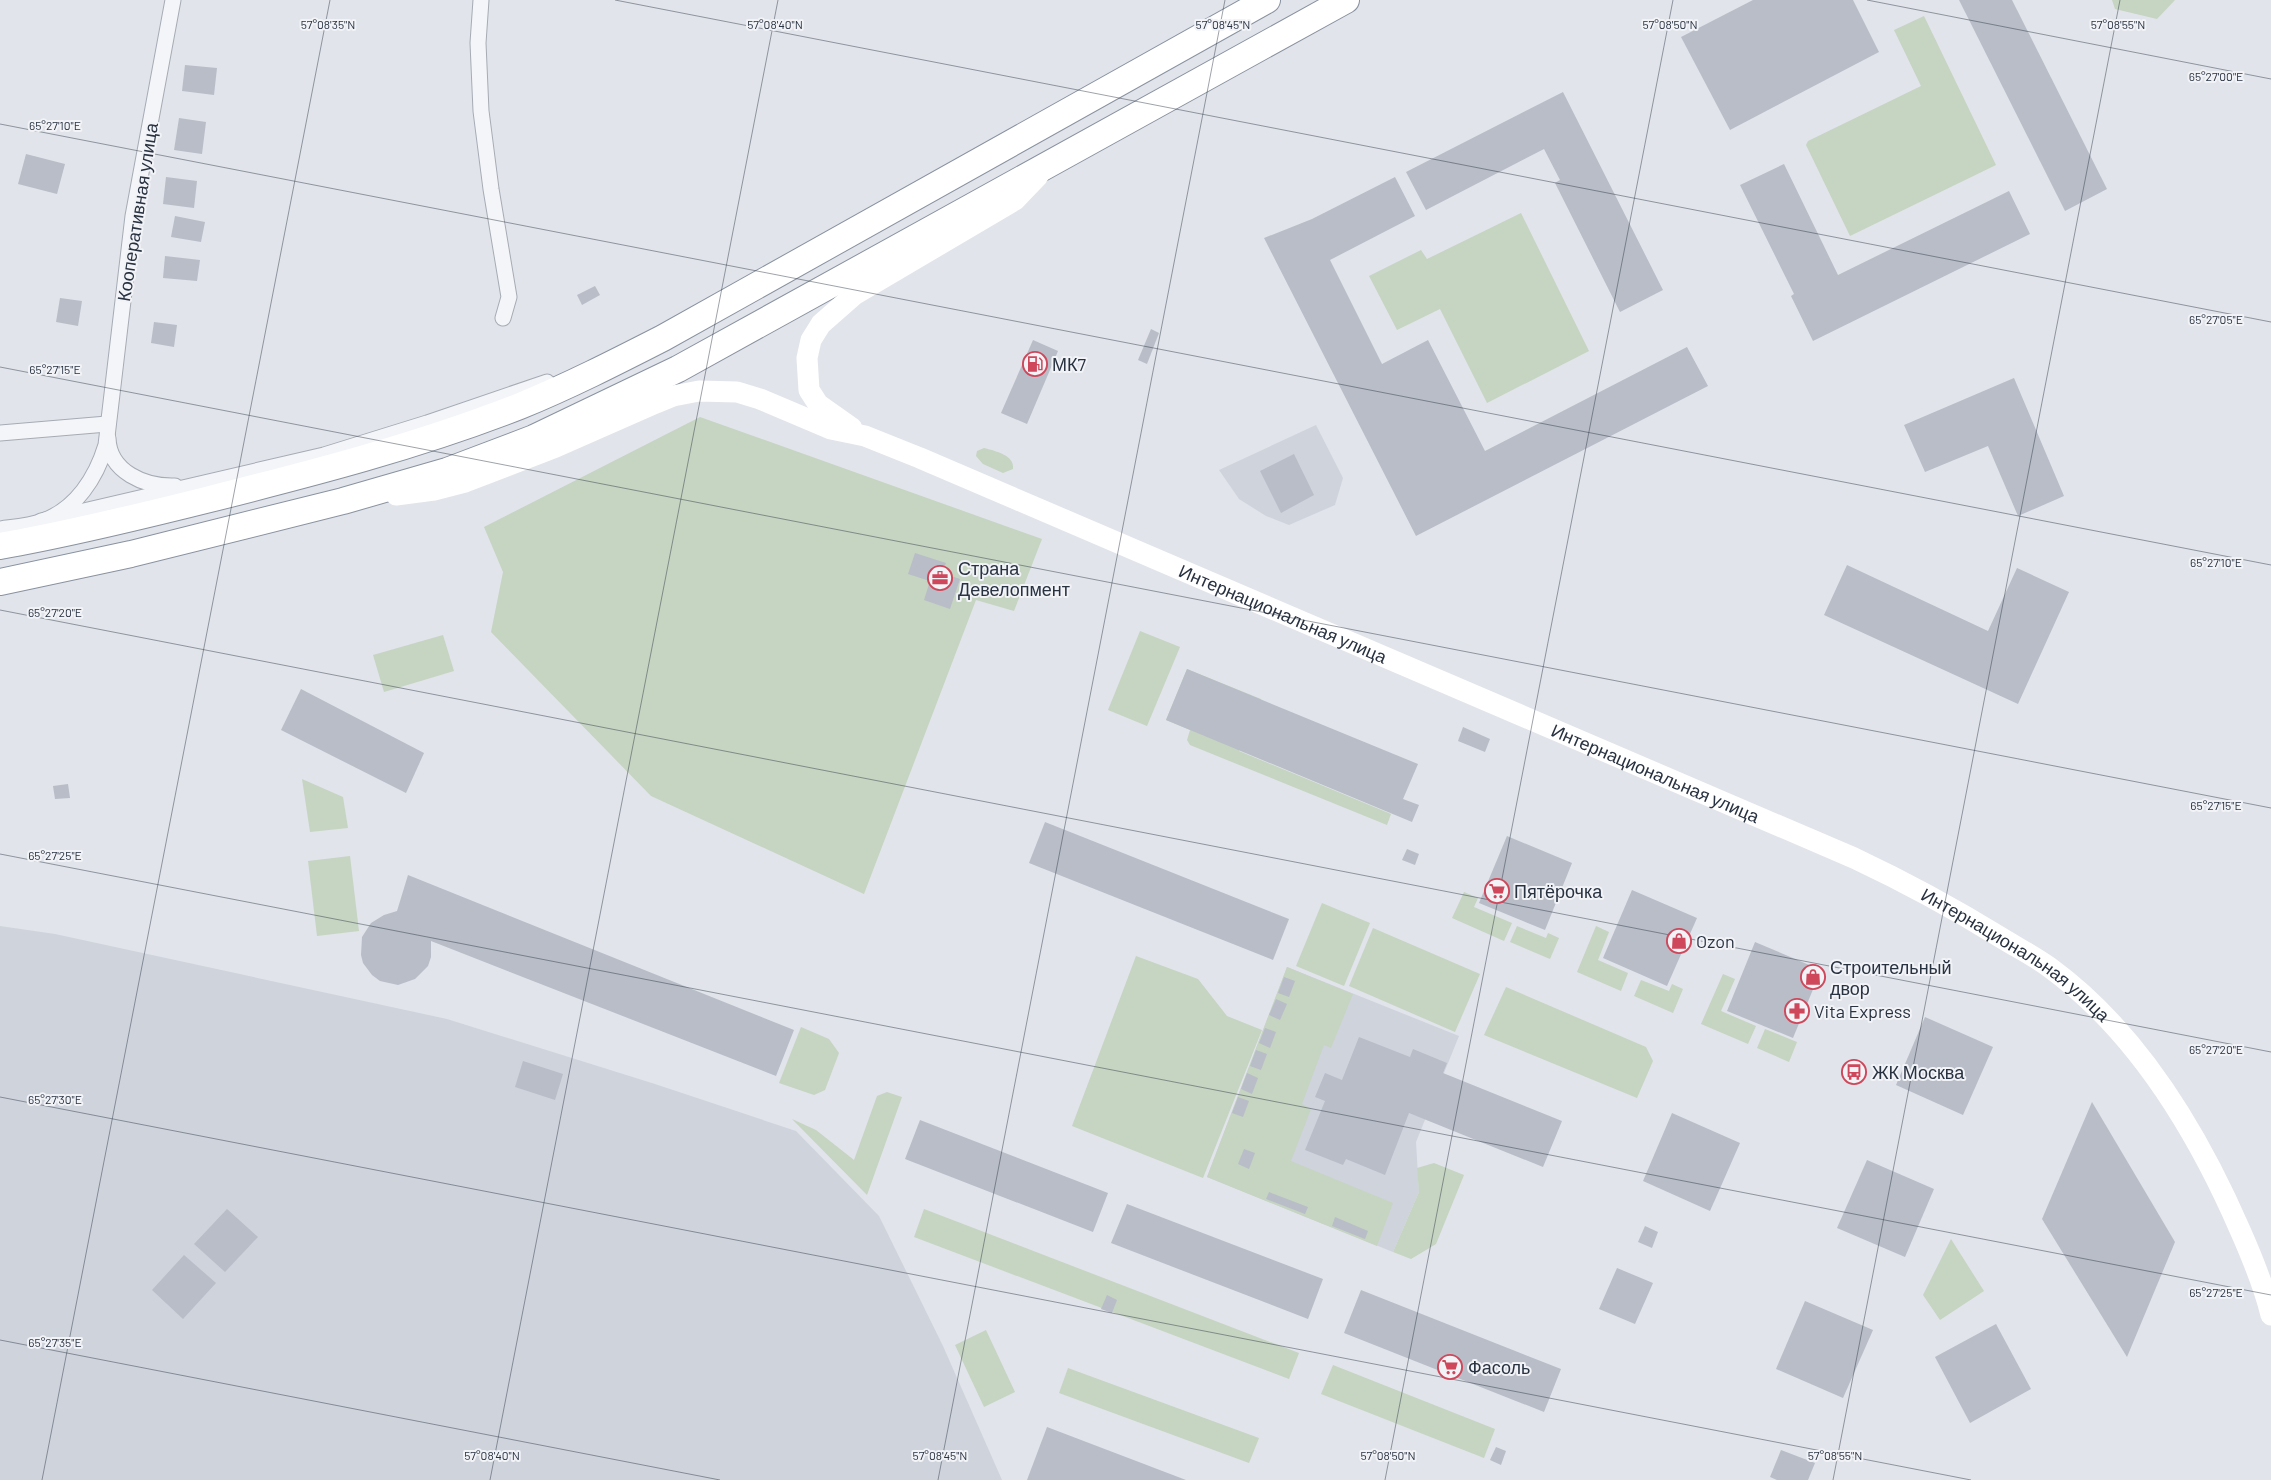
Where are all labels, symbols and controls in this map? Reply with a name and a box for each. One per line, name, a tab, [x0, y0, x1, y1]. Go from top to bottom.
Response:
text: 57°08'35"N	[301, 17, 355, 31]
text: 57°08'40"N	[747, 17, 803, 31]
text: 57°08'45"N	[1196, 17, 1250, 31]
text: 57°08'50"N	[1642, 17, 1698, 31]
text: 57°08'55"N	[2091, 17, 2145, 31]
text: 65°27'00"E	[2189, 69, 2243, 83]
text: 65°27'10"E	[29, 118, 81, 132]
street label: Кооперативная улица	[112, 120, 162, 303]
text: 65°27'05"E	[2189, 312, 2243, 326]
fuel station icon: МК7	[1022, 351, 1048, 377]
place label: МК7	[1052, 353, 1086, 375]
text: 65°27'15"E	[29, 362, 81, 376]
text: 65°27'10"E	[2190, 555, 2242, 569]
place label: Страна Девелопмент	[958, 557, 1070, 600]
street label: Интернациональная улица	[1176, 559, 1391, 668]
office icon: Страна Девелопмент	[927, 565, 953, 591]
text: 65°27'20"E	[28, 605, 82, 619]
street label: Интернациональная улица	[1548, 719, 1764, 828]
text: 65°27'15"E	[2190, 798, 2242, 812]
text: 65°27'25"E	[28, 848, 82, 862]
supermarket icon: Пятёрочка	[1484, 878, 1510, 904]
place label: Пятёрочка	[1514, 880, 1603, 902]
street label: Интернациональная улица	[1917, 883, 2116, 1026]
shop icon: Ozon	[1666, 928, 1692, 954]
place label: Ozon	[1696, 930, 1735, 952]
place label: Строительный двор	[1830, 956, 1952, 999]
shop icon: Строительный двор	[1800, 964, 1826, 990]
pharmacy icon: Vita Express	[1784, 998, 1810, 1024]
place label: Vita Express	[1814, 1000, 1911, 1022]
text: 65°27'20"E	[2189, 1042, 2243, 1056]
bus stop icon: ЖК Москва	[1841, 1059, 1867, 1085]
place label: ЖК Москва	[1872, 1061, 1965, 1083]
text: 65°27'30"E	[28, 1092, 82, 1106]
text: 65°27'25"E	[2189, 1285, 2243, 1299]
text: 65°27'35"E	[28, 1335, 82, 1349]
supermarket icon: Фасоль	[1437, 1354, 1463, 1380]
place label: Фасоль	[1468, 1356, 1530, 1378]
text: 57°08'40"N	[464, 1448, 520, 1462]
text: 57°08'45"N	[913, 1448, 967, 1462]
text: 57°08'50"N	[1360, 1448, 1416, 1462]
text: 57°08'55"N	[1808, 1448, 1862, 1462]

